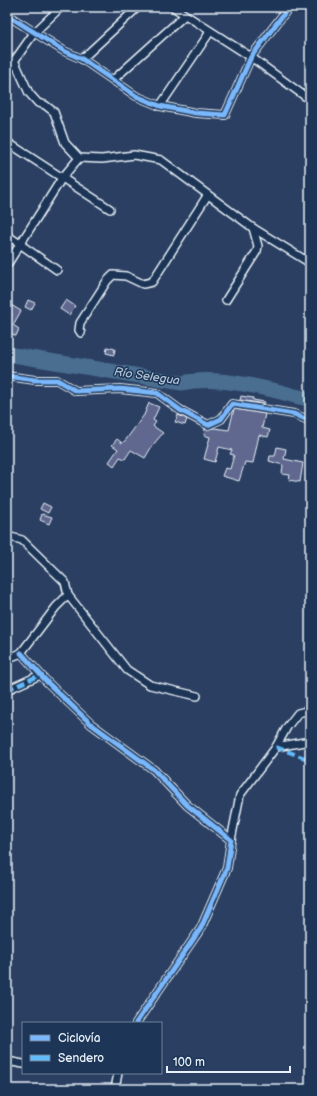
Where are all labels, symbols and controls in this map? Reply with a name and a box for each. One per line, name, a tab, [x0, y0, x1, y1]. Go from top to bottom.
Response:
water label: Río Selegua	[113, 364, 181, 389]
legend	[22, 1022, 162, 1074]
text: Ciclovía	[58, 1031, 101, 1046]
scale bar	[167, 1048, 290, 1074]
text: Sendero	[58, 1051, 104, 1066]
text: 100 m	[173, 1055, 205, 1070]

